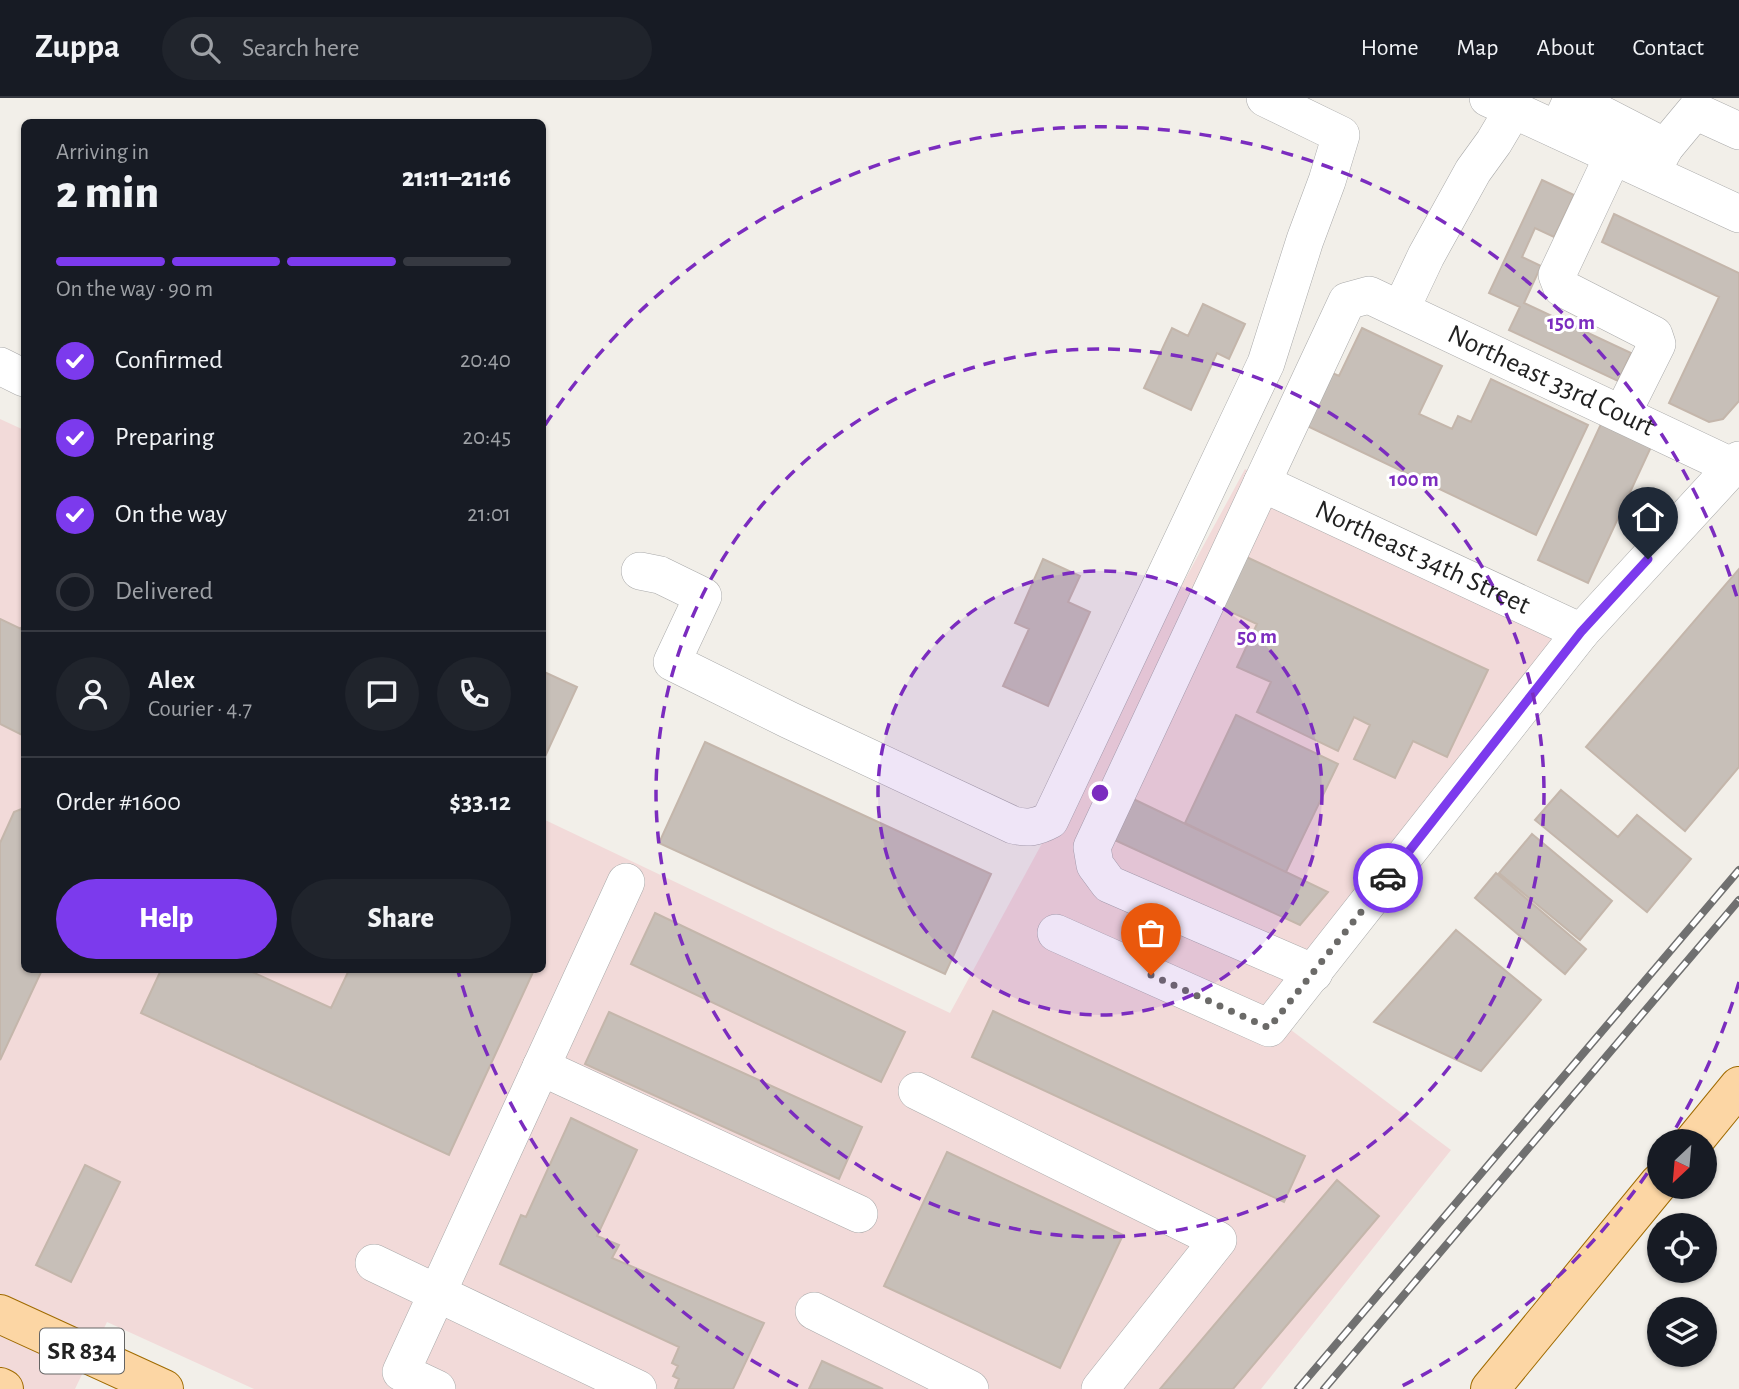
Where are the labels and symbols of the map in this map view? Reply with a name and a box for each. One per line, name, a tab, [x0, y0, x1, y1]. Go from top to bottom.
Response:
text: 150 m	[1547, 312, 1595, 333]
street label: Northeast 33rd Court	[1443, 320, 1659, 442]
text: 100 m	[1389, 469, 1439, 490]
pin	[1618, 487, 1678, 559]
street label: Northeast 34th Street	[1311, 496, 1534, 620]
text: 50 m	[1237, 626, 1277, 647]
centre of rings	[1088, 781, 1112, 805]
courier	[1353, 843, 1423, 913]
pin	[1121, 903, 1181, 975]
north arrow	[1647, 1129, 1717, 1199]
road number: SR 834	[40, 1328, 124, 1374]

